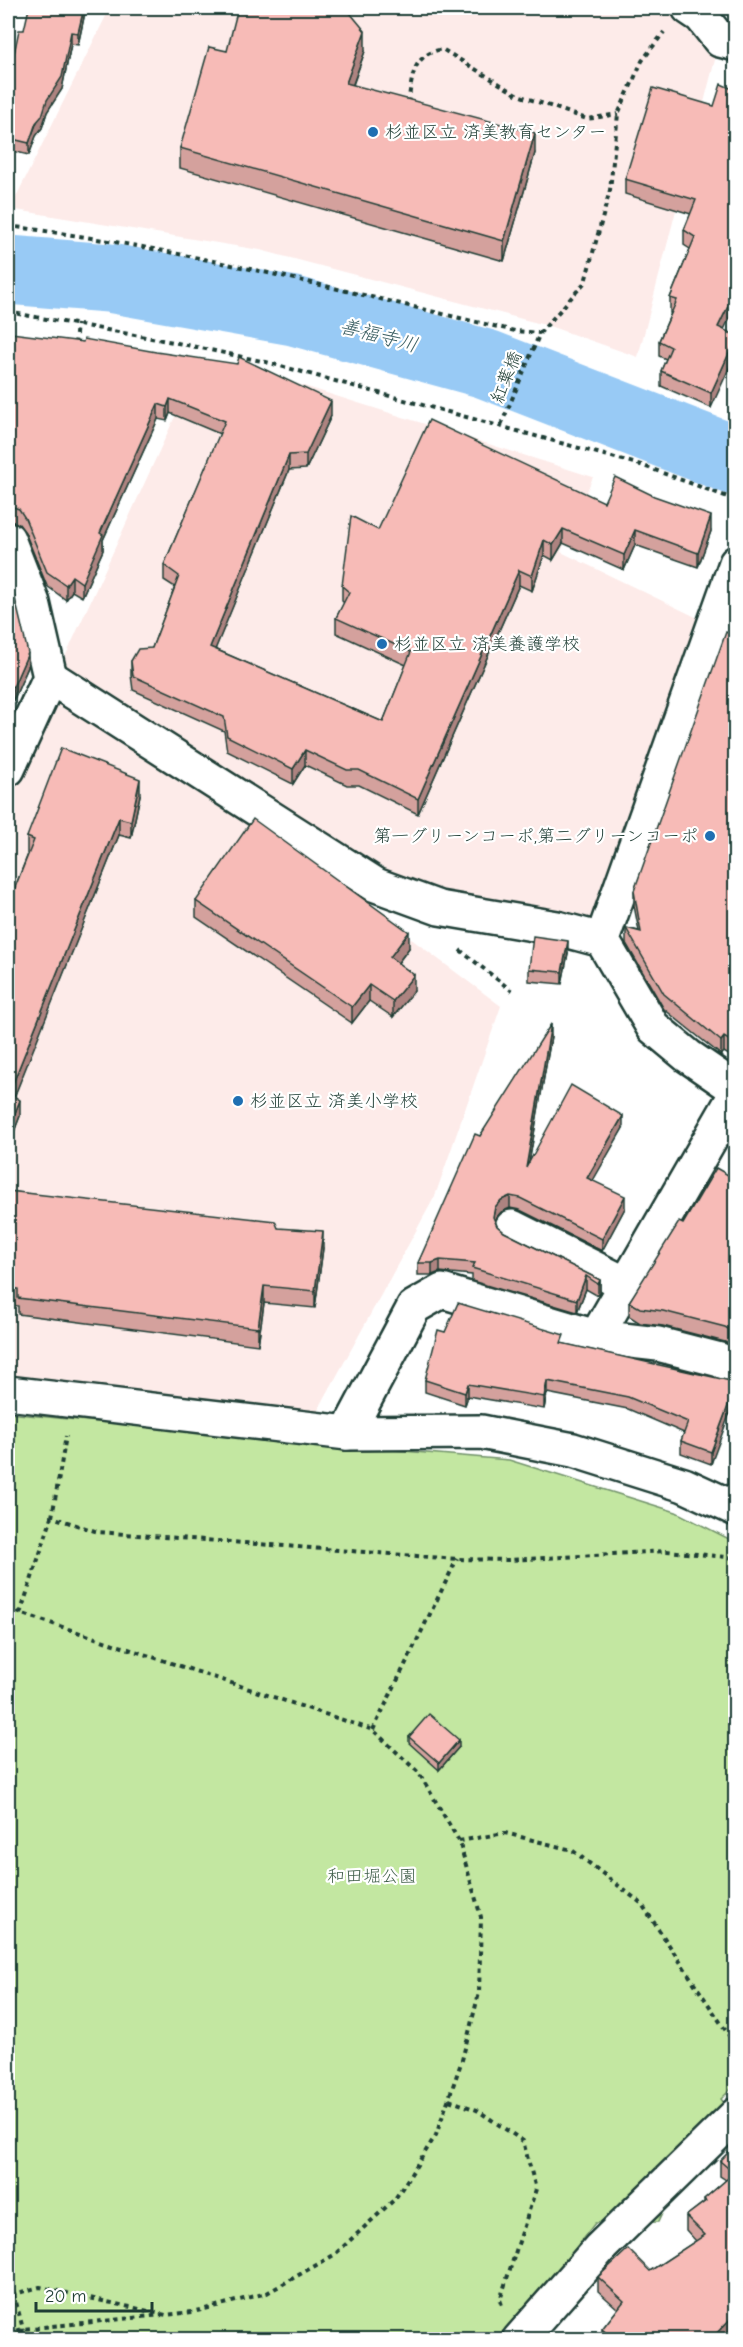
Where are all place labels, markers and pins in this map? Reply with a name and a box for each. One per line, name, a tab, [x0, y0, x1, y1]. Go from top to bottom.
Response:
place label: 杉並区立 済美教育センター	[385, 122, 606, 143]
marker: 杉並区立 済美教育センター	[366, 125, 380, 139]
place label: 杉並区立 済美養護学校	[394, 634, 580, 655]
marker: 杉並区立 済美養護学校	[375, 637, 389, 651]
place label: 第一グリーンコーポ,第二グリーンコーポ	[373, 826, 698, 847]
marker: 第一グリーンコーポ,第二グリーンコーポ	[703, 829, 717, 843]
place label: 杉並区立 済美小学校	[250, 1091, 418, 1112]
marker: 杉並区立 済美小学校	[231, 1094, 245, 1108]

